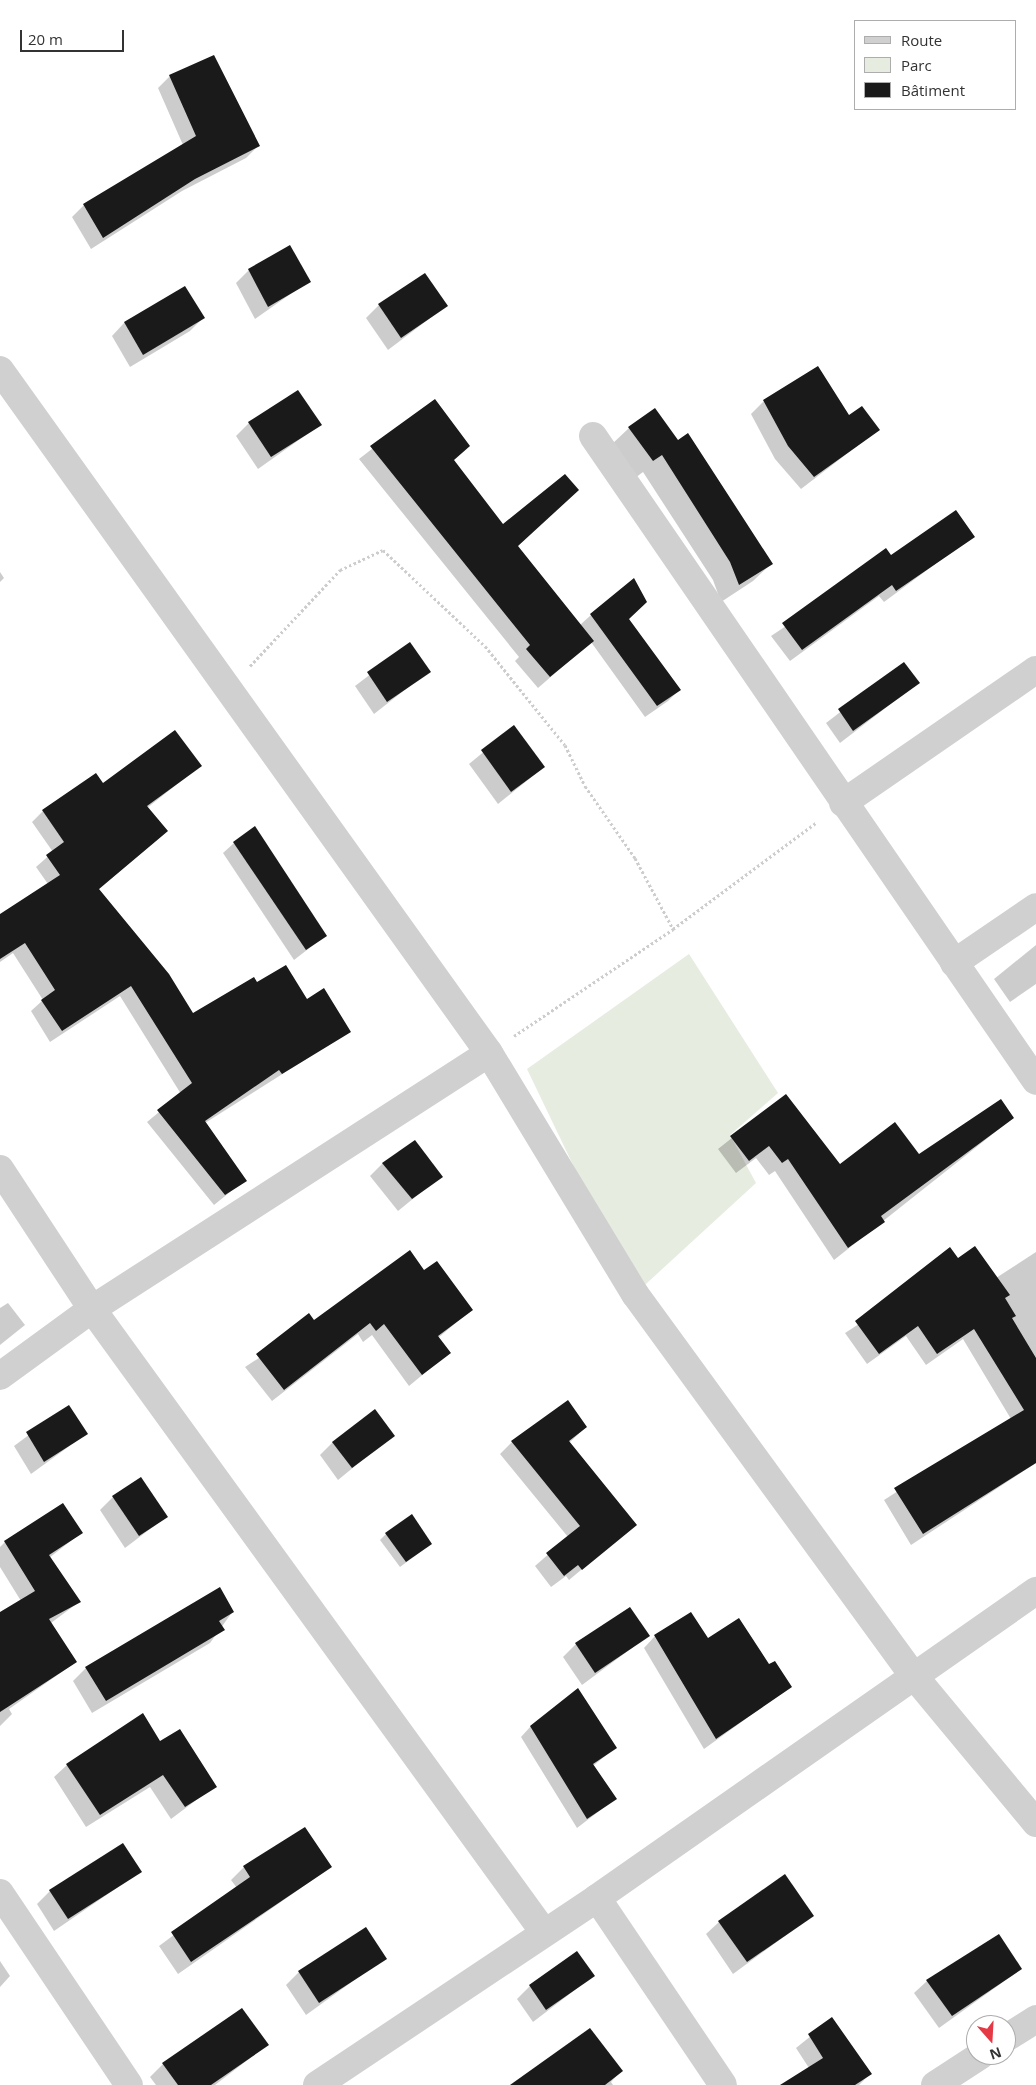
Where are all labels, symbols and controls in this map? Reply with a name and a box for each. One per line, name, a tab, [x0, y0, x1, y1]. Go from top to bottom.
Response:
scale bar	[22, 20, 126, 52]
legend	[854, 20, 1016, 110]
text: 20 m	[28, 29, 63, 49]
text: Route	[901, 30, 942, 50]
text: Parc	[901, 55, 932, 75]
text: Bâtiment	[901, 80, 965, 100]
north arrow	[966, 2015, 1016, 2065]
text: N	[987, 2043, 1004, 2065]

